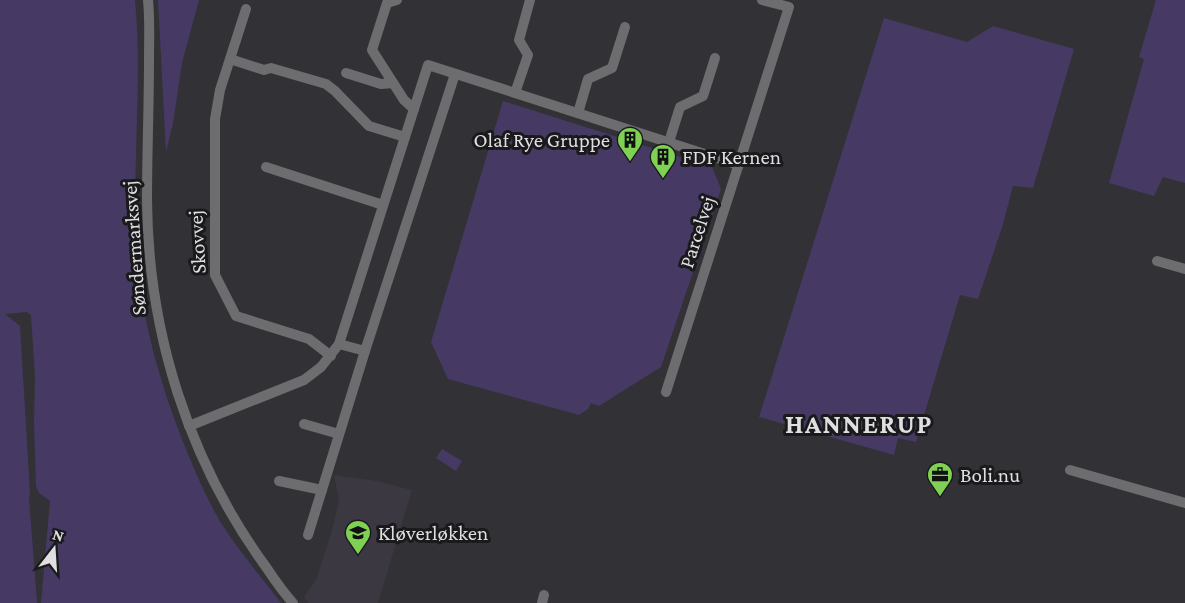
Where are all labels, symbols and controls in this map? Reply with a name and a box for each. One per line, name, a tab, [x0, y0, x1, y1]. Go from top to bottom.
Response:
building icon: Olaf Rye Gruppe	[615, 125, 645, 163]
place label: Olaf Rye Gruppe	[474, 128, 610, 152]
building icon: FDF Kernen	[648, 142, 678, 180]
place label: FDF Kernen	[682, 145, 781, 169]
street label: Søndermarksvej	[117, 180, 151, 316]
street label: Parcelvej	[674, 193, 720, 271]
street label: Skovvej	[183, 209, 211, 275]
district label: HANNERUP	[785, 409, 933, 439]
office icon: Boli.nu	[925, 460, 955, 498]
place label: Boli.nu	[960, 463, 1020, 487]
school or university icon: Kløverløkken	[343, 518, 373, 556]
north arrow	[24, 519, 84, 579]
place label: Kløverløkken	[378, 521, 488, 545]
text: N	[51, 525, 66, 545]

